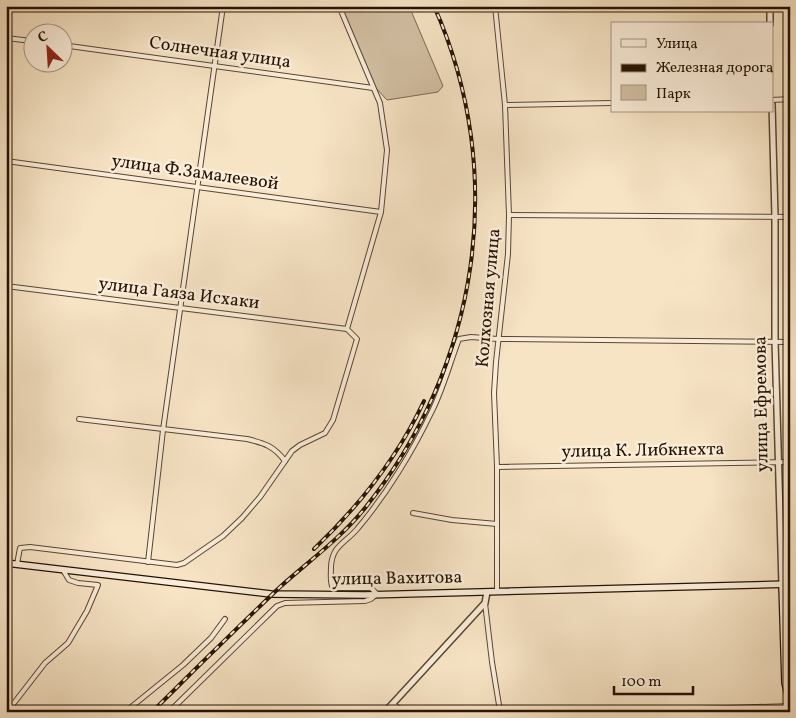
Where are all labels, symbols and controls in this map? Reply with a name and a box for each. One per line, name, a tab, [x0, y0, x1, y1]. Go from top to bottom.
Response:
north arrow	[22, 22, 72, 72]
legend	[611, 22, 774, 112]
text: С	[35, 27, 51, 48]
street label: Солнечная улица	[148, 31, 292, 75]
text: Улица	[656, 34, 698, 55]
text: Железная дорога	[656, 58, 773, 79]
text: Парк	[656, 84, 691, 105]
street label: улица Ф.Замалеевой	[110, 149, 280, 197]
street label: Колхозная улица	[470, 227, 508, 369]
street label: улица Гаяза Исхаки	[97, 272, 261, 316]
street label: улица Ефремова	[748, 336, 776, 472]
street label: улица К. Либкнехта	[561, 437, 725, 465]
street label: улица Вахитова	[331, 565, 463, 593]
scale bar	[614, 663, 692, 695]
text: 100 m	[621, 672, 661, 693]

